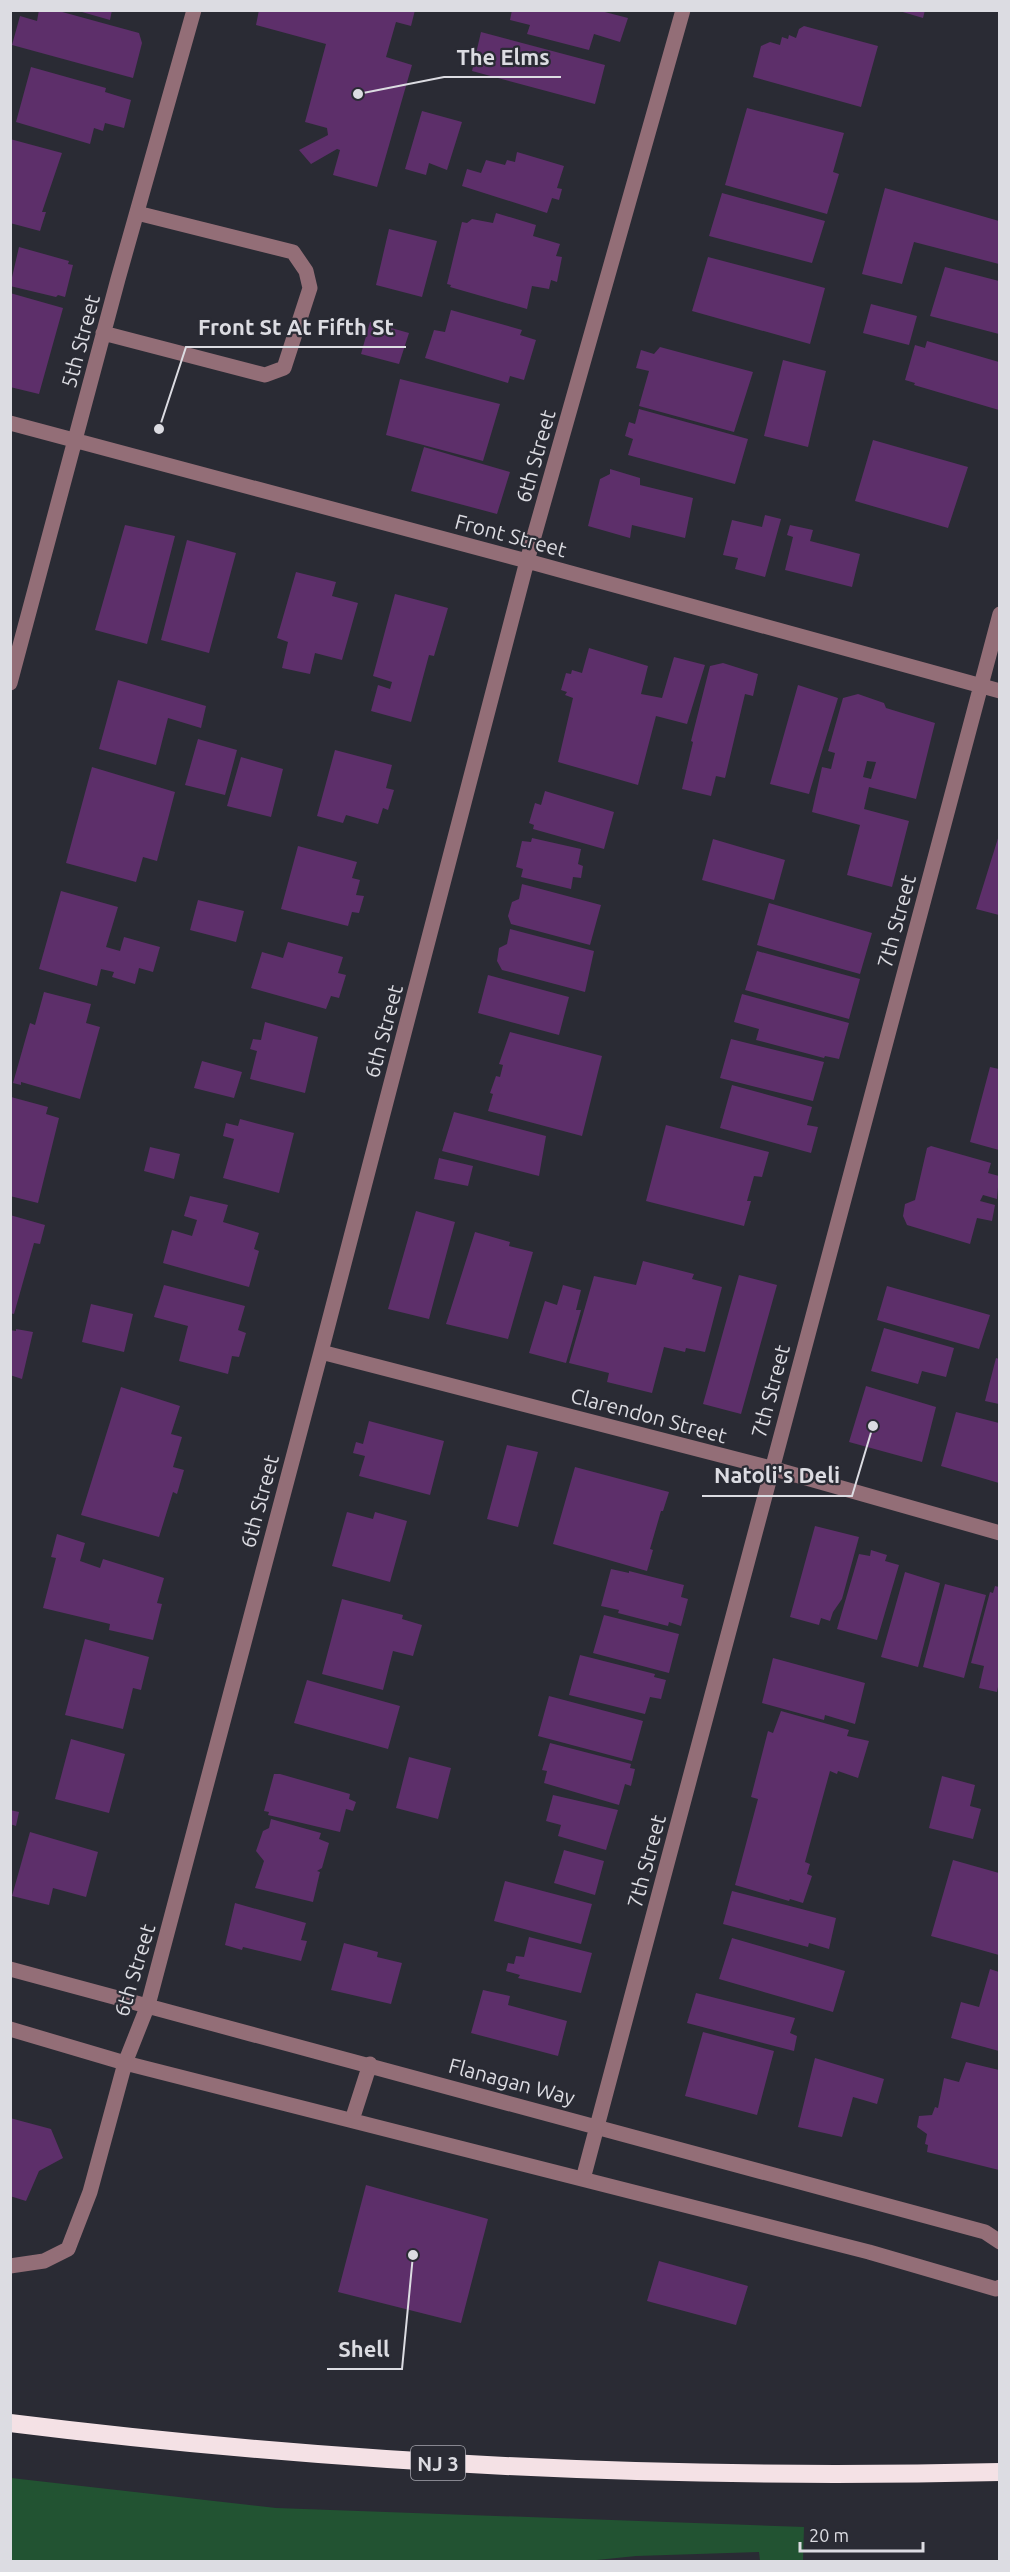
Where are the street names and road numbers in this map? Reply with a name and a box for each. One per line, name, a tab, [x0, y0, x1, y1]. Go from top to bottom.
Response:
street label: 5th Street	[56, 292, 104, 390]
street label: 6th Street	[510, 407, 560, 505]
street label: Front Street	[453, 509, 569, 561]
street label: 7th Street	[872, 872, 920, 970]
street label: 6th Street	[359, 982, 407, 1080]
street label: 7th Street	[746, 1342, 794, 1440]
street label: Clarendon Street	[568, 1383, 730, 1447]
street label: 6th Street	[235, 1452, 283, 1550]
street label: 7th Street	[622, 1812, 670, 1910]
street label: 6th Street	[109, 1921, 159, 2019]
street label: Flanagan Way	[446, 2053, 578, 2109]
road number: NJ 3	[411, 2446, 465, 2480]

